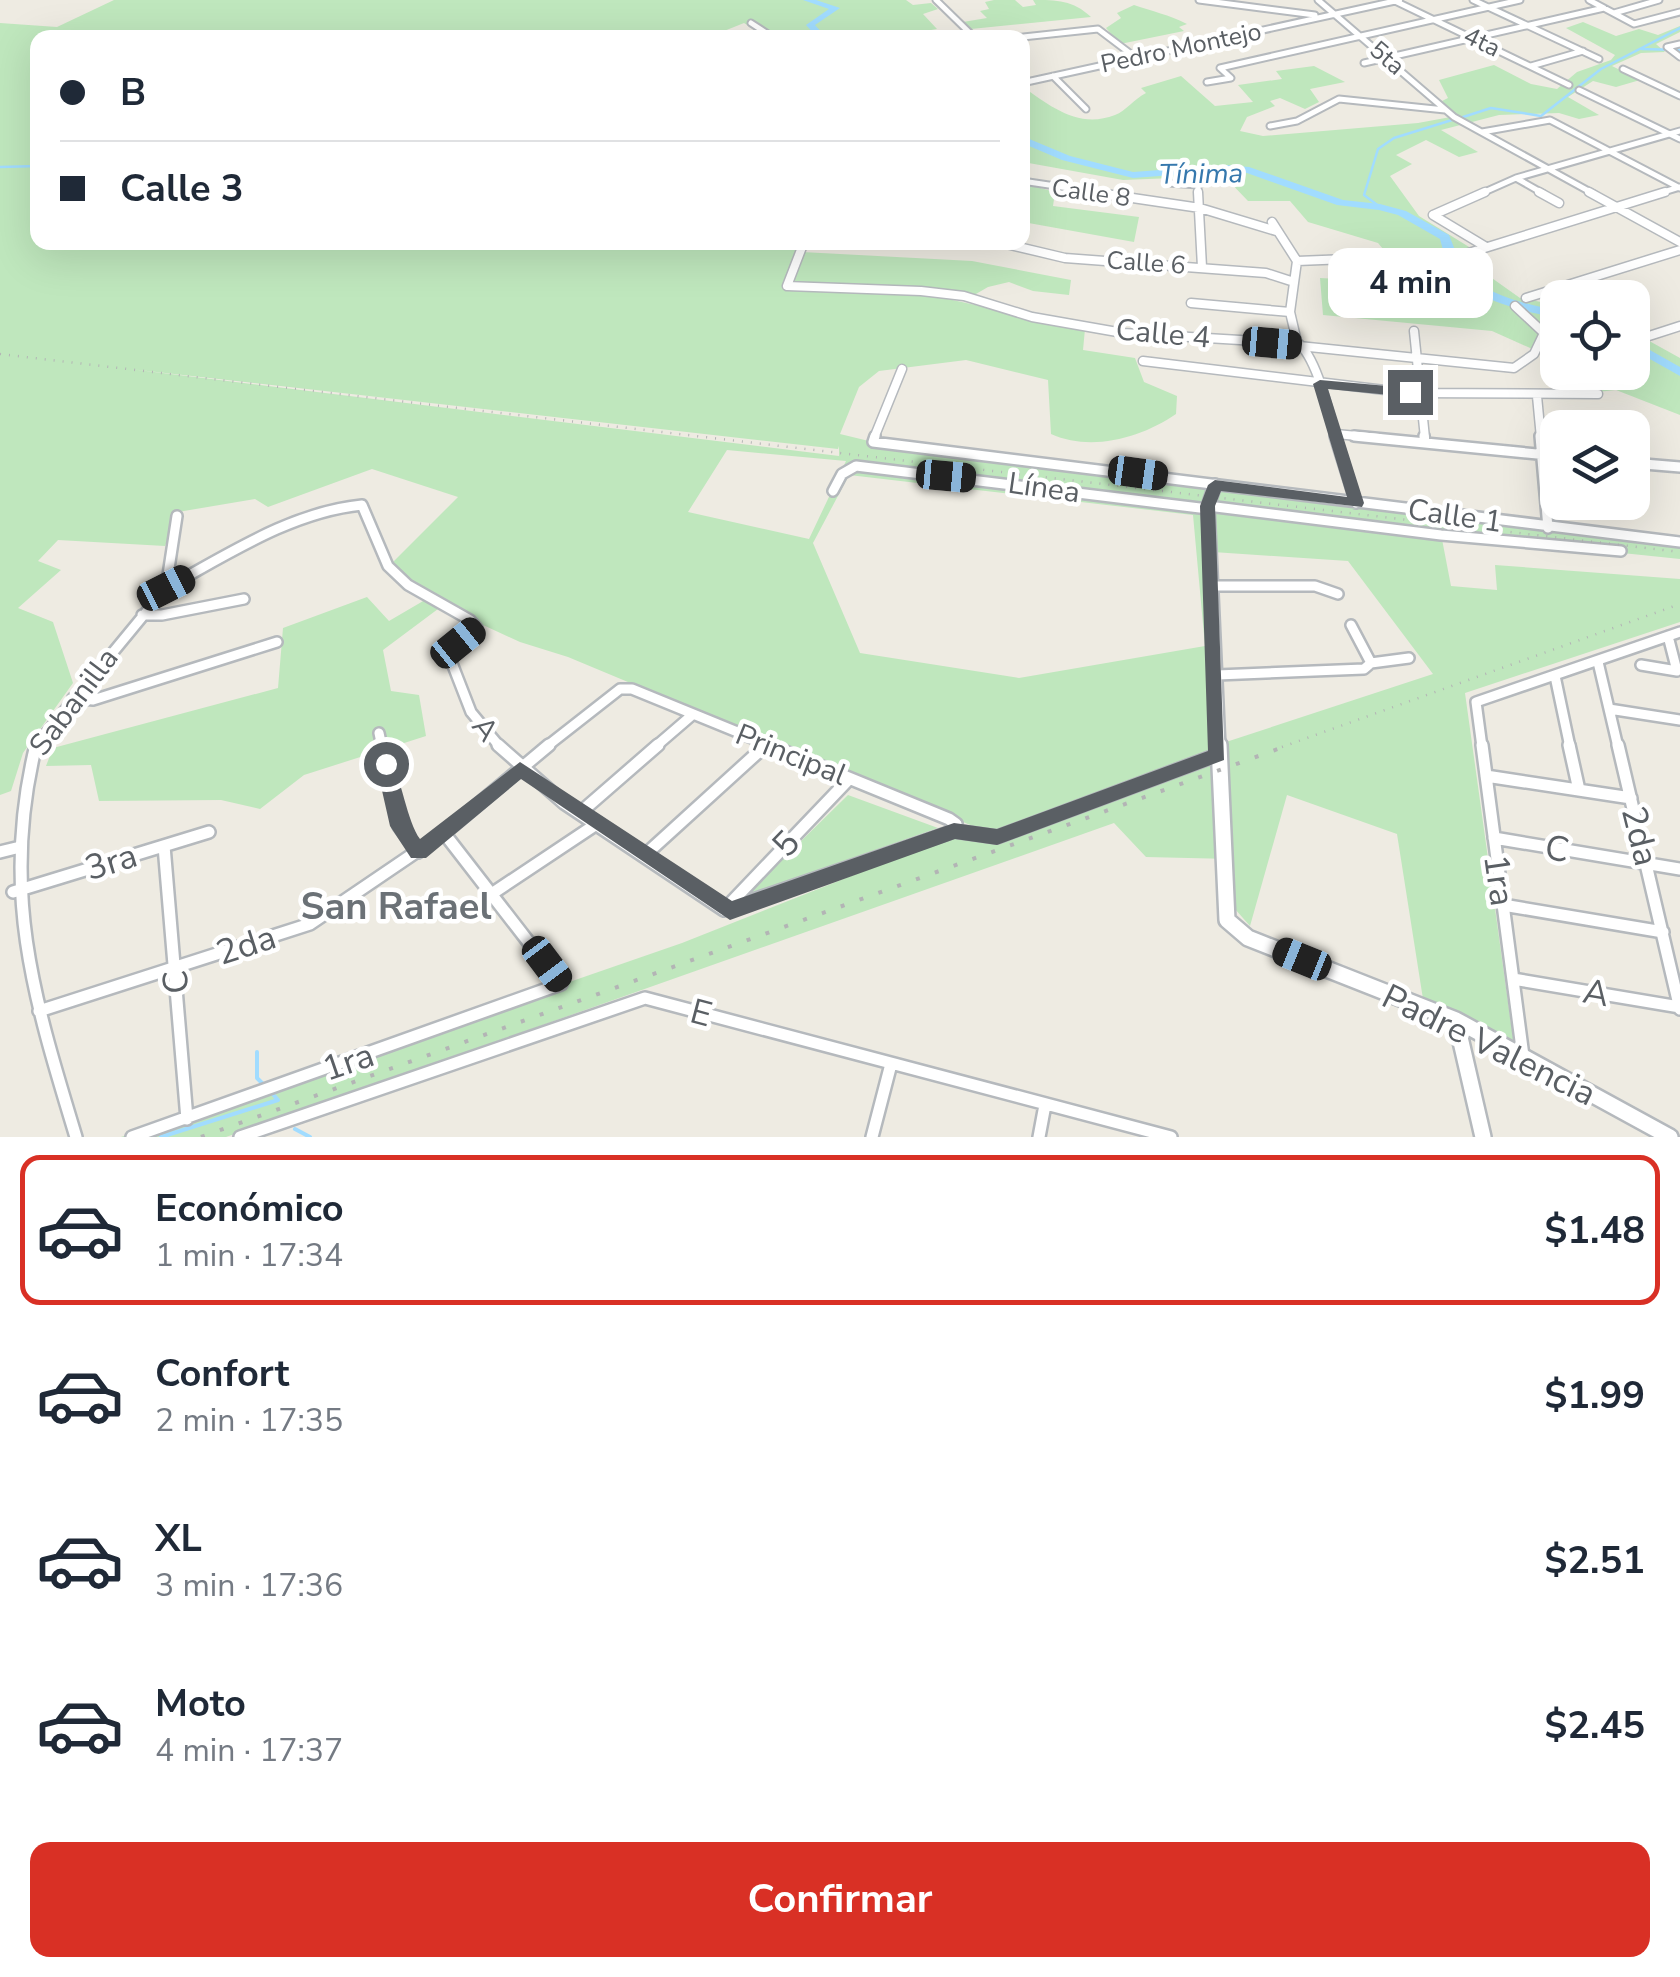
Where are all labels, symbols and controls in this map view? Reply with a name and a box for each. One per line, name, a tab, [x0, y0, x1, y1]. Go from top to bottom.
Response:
street label: Pedro Montejo	[1098, 14, 1264, 82]
street label: 4ta	[1458, 19, 1506, 65]
street label: 5ta	[1362, 33, 1412, 83]
text: B	[120, 67, 146, 118]
water label: Tínima	[1158, 154, 1244, 194]
text: Calle 3	[120, 163, 244, 214]
street label: Calle 8	[1049, 171, 1133, 215]
street label: Calle 6	[1105, 243, 1187, 283]
callout: 4 min	[1328, 247, 1492, 317]
text: 4 min	[1369, 261, 1452, 304]
map controls	[1540, 280, 1650, 520]
button: locate	[1540, 280, 1650, 390]
street label: Calle 4	[1114, 309, 1212, 359]
car	[1241, 325, 1303, 361]
route end	[1388, 370, 1433, 415]
button: layers	[1540, 410, 1650, 520]
car	[1106, 454, 1170, 492]
car	[915, 458, 977, 494]
street label: Línea	[1005, 463, 1083, 513]
street label: Calle 1	[1405, 489, 1505, 543]
car	[132, 561, 200, 615]
car	[425, 612, 491, 674]
street label: Sabanilla	[20, 640, 128, 764]
street label: A	[462, 708, 508, 750]
street label: Principal	[729, 714, 853, 796]
route start	[364, 742, 409, 787]
street label: 2da	[1610, 801, 1670, 871]
street label: 5	[762, 820, 810, 868]
street label: C	[1542, 824, 1572, 874]
street label: 3ra	[79, 832, 143, 892]
street label: 1ra	[1472, 851, 1526, 909]
district label: San Rafael	[300, 881, 492, 932]
street label: 2da	[210, 913, 282, 977]
car	[517, 931, 577, 997]
car	[1269, 934, 1335, 984]
street label: C	[152, 968, 200, 996]
street label: A	[1579, 968, 1613, 1018]
street label: Padre Valencia	[1374, 973, 1604, 1117]
street label: E	[685, 988, 717, 1038]
street label: 1ra	[316, 1031, 380, 1093]
text: Económico	[155, 1183, 344, 1234]
icon: car	[35, 1185, 125, 1275]
text: $1.48	[1544, 1205, 1645, 1256]
text: 1 min · 17:34	[155, 1234, 343, 1277]
text: Confort	[155, 1348, 289, 1399]
icon: car	[35, 1350, 125, 1440]
text: $1.99	[1544, 1370, 1645, 1421]
text: 2 min · 17:35	[155, 1399, 343, 1442]
text: XL	[155, 1513, 202, 1564]
icon: car	[35, 1515, 125, 1605]
text: $2.51	[1544, 1535, 1645, 1586]
text: 3 min · 17:36	[155, 1564, 343, 1607]
text: Moto	[155, 1678, 246, 1729]
icon: car	[35, 1680, 125, 1770]
text: $2.45	[1544, 1700, 1645, 1751]
text: 4 min · 17:37	[155, 1729, 343, 1772]
button: Confirmar	[30, 1842, 1650, 1957]

